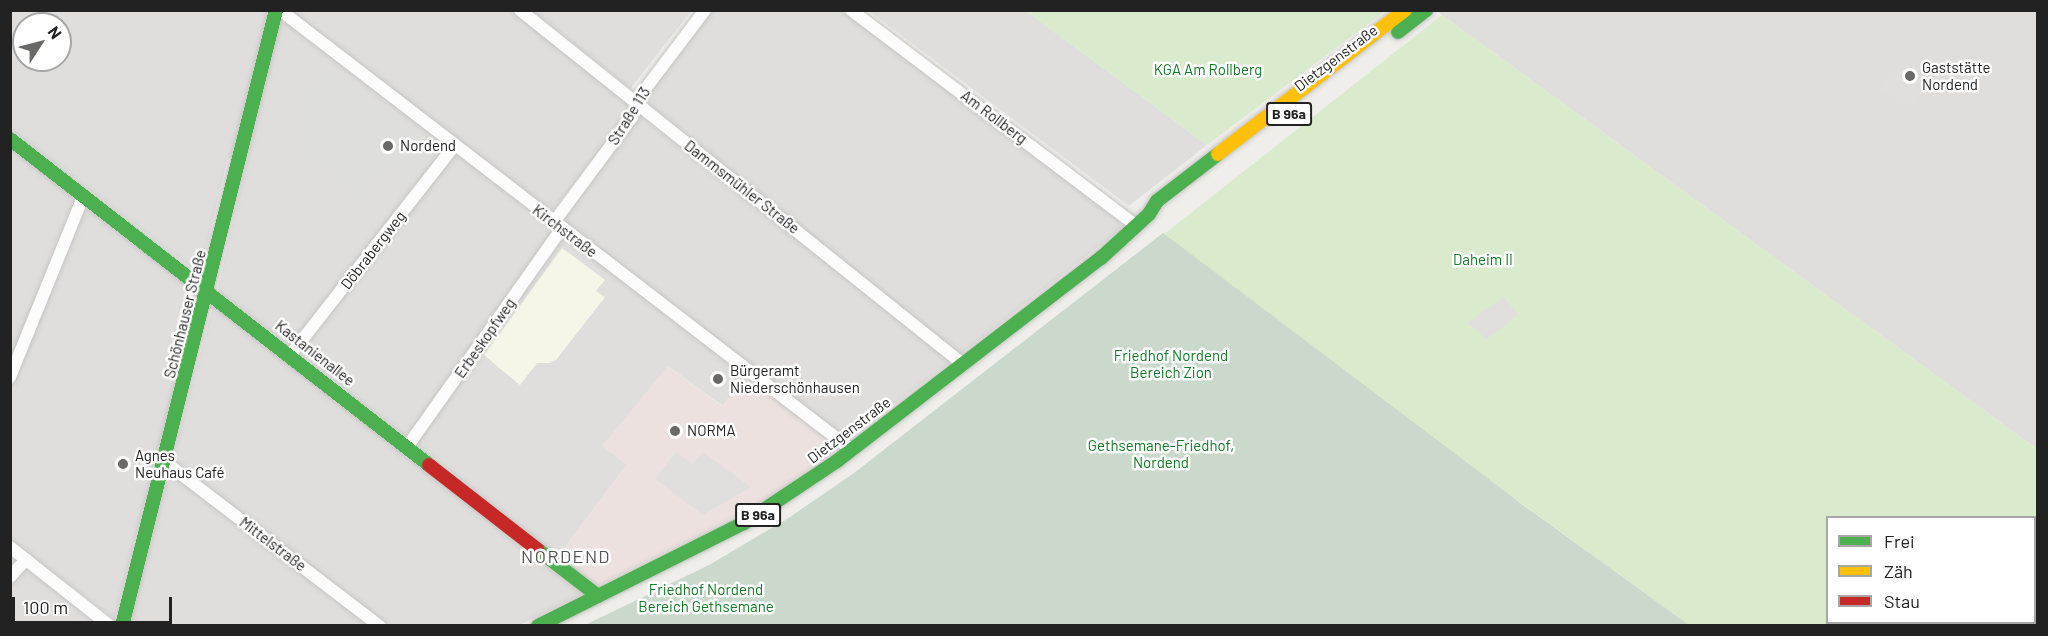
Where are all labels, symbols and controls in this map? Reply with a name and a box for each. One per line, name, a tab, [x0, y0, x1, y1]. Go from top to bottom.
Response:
north arrow	[12, 12, 72, 72]
street label: Dietzgenstraße	[1291, 21, 1381, 95]
text: N	[45, 22, 66, 42]
place label: Gaststätte Nordend	[1922, 58, 1990, 93]
park label: KGA Am Rollberg	[1154, 61, 1262, 79]
marker: Gaststätte Nordend	[1903, 69, 1917, 83]
street label: Straße 113	[604, 84, 654, 148]
street label: Am Rollberg	[957, 86, 1031, 148]
road number: B 96a	[1265, 103, 1313, 125]
street label: Dammsmühler Straße	[681, 136, 803, 238]
place label: Nordend	[400, 137, 456, 155]
marker: Nordend	[381, 139, 395, 153]
street label: Kirchstraße	[529, 201, 601, 261]
street label: Döbrabergweg	[337, 207, 409, 293]
street label: Schönhauser Straße	[160, 248, 210, 380]
park label: Daheim II	[1453, 251, 1513, 269]
street label: Erbeskopfweg	[451, 295, 519, 381]
street label: Kastanienallee	[272, 316, 358, 390]
park label: Friedhof Nordend Bereich Zion	[1114, 346, 1228, 381]
place label: Bürgeramt Niederschönhausen	[730, 361, 860, 396]
marker: Bürgeramt Niederschönhausen	[711, 372, 725, 386]
street label: Dietzgenstraße	[804, 393, 894, 467]
place label: NORMA	[687, 422, 735, 440]
marker: NORMA	[668, 424, 682, 438]
park label: Gethsemane-Friedhof, Nordend	[1088, 436, 1234, 471]
place label: Agnes Neuhaus Café	[135, 446, 224, 481]
marker: Agnes Neuhaus Café	[116, 457, 130, 471]
road number: B 96a	[734, 504, 782, 526]
street label: Mittelstraße	[236, 513, 310, 575]
legend	[1826, 516, 2036, 624]
text: Frei	[1884, 530, 1915, 552]
district label: NORDEND	[521, 545, 611, 567]
text: Zäh	[1884, 560, 1913, 582]
park label: Friedhof Nordend Bereich Gethsemane	[638, 580, 774, 615]
scale bar	[15, 585, 176, 623]
text: Stau	[1884, 590, 1920, 612]
text: 100 m	[23, 596, 68, 618]

